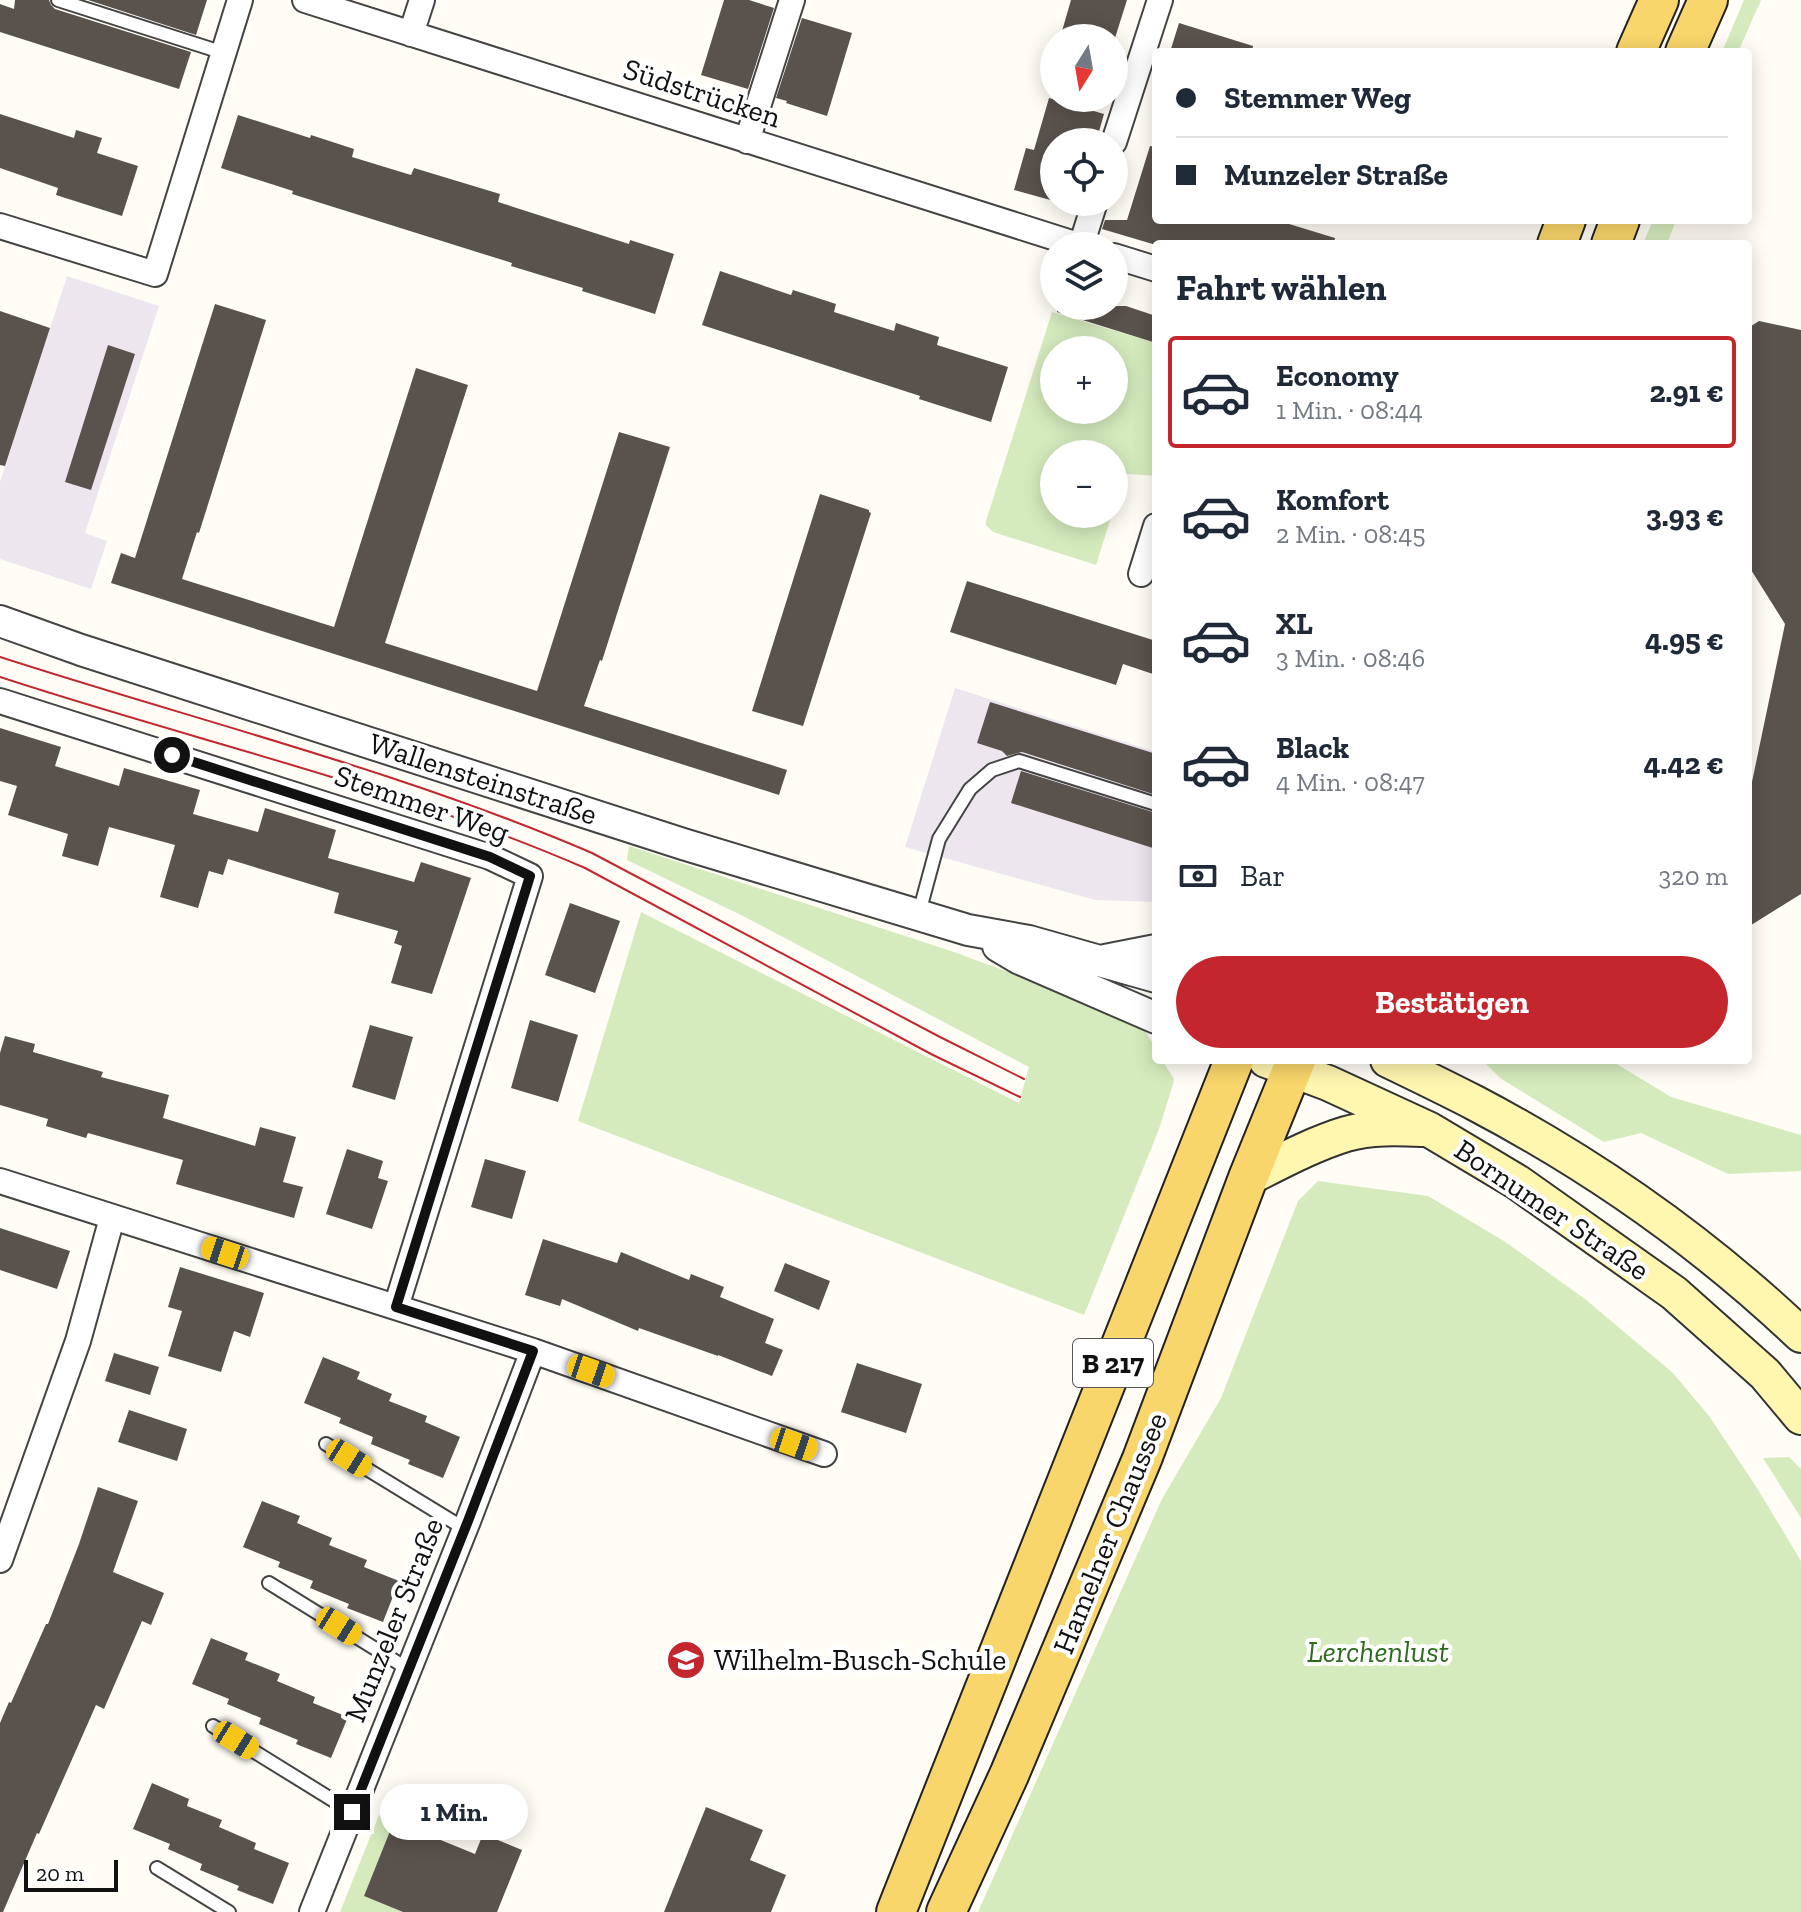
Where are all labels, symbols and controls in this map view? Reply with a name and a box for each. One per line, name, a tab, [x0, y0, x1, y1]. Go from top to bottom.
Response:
north arrow	[1040, 24, 1128, 112]
map controls	[1040, 24, 1128, 528]
street label: Südstrücken	[619, 51, 785, 135]
text: Stemmer Weg	[1224, 80, 1411, 116]
button: locate	[1040, 128, 1128, 216]
text: Munzeler Straße	[1224, 157, 1448, 193]
button: layers	[1040, 232, 1128, 320]
text: Fahrt wählen	[1176, 266, 1387, 309]
button: +	[1040, 336, 1128, 424]
icon: car	[1180, 356, 1252, 428]
text: Economy	[1276, 358, 1399, 394]
text: 2.91 €	[1650, 374, 1724, 410]
text: 1 Min. · 08:44	[1276, 394, 1423, 426]
button: −	[1040, 440, 1128, 528]
icon: car	[1180, 480, 1252, 552]
text: Komfort	[1276, 482, 1389, 518]
text: 3.93 €	[1646, 498, 1724, 534]
text: 2 Min. · 08:45	[1276, 518, 1426, 550]
icon: car	[1180, 604, 1252, 676]
text: XL	[1276, 606, 1313, 642]
text: 4.95 €	[1645, 622, 1724, 658]
text: 3 Min. · 08:46	[1276, 642, 1425, 674]
street label: Wallensteinstraße	[365, 725, 601, 833]
icon: car	[1180, 728, 1252, 800]
text: Black	[1276, 730, 1349, 766]
route start	[154, 737, 190, 773]
text: 4.42 €	[1643, 746, 1724, 782]
street label: Stemmer Weg	[330, 757, 514, 851]
text: 4 Min. · 08:47	[1276, 766, 1425, 798]
icon: cash	[1176, 854, 1220, 898]
text: Bar	[1240, 858, 1285, 894]
text: 320 m	[1659, 860, 1728, 892]
button: Bestätigen	[1176, 956, 1728, 1048]
street label: Bornumer Straße	[1448, 1132, 1656, 1288]
car	[198, 1234, 252, 1272]
road number: B 217	[1073, 1339, 1153, 1387]
car	[564, 1352, 618, 1390]
street label: Hamelner Chaussee	[1045, 1407, 1175, 1659]
car	[767, 1425, 821, 1463]
car	[322, 1435, 376, 1481]
street label: Munzeler Straße	[337, 1513, 451, 1727]
car	[312, 1603, 366, 1649]
park label: Lerchenlust	[1307, 1634, 1449, 1670]
school or university icon: Wilhelm-Busch-Schule	[665, 1639, 707, 1681]
place label: Wilhelm-Busch-Schule	[714, 1642, 1006, 1678]
car	[209, 1717, 263, 1763]
callout: 1 Min.	[380, 1784, 528, 1840]
route end	[334, 1794, 370, 1830]
text: 1 Min.	[420, 1796, 488, 1828]
scale bar	[24, 1856, 118, 1892]
text: 20 m	[36, 1860, 84, 1887]

